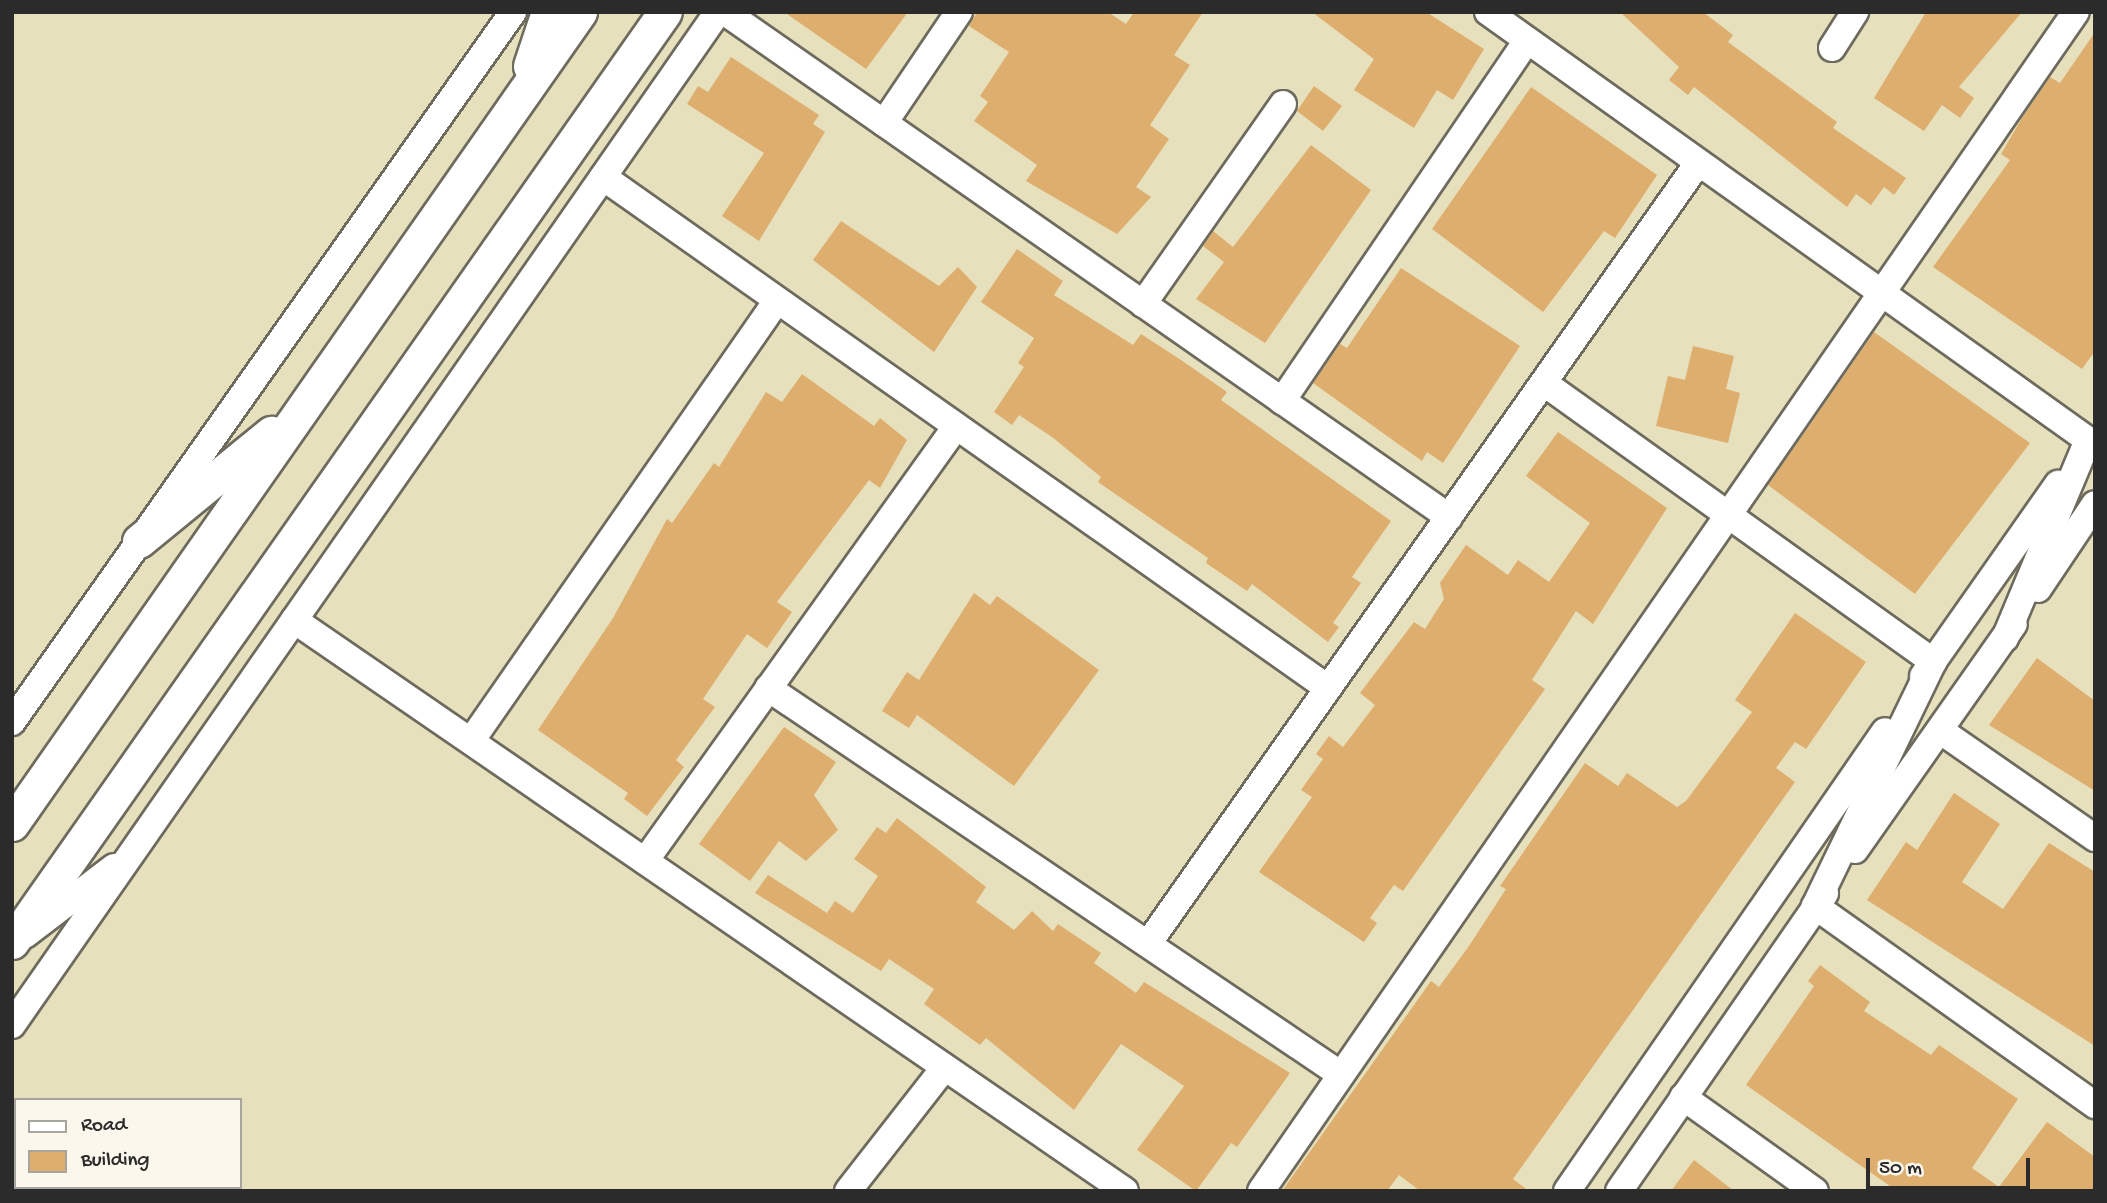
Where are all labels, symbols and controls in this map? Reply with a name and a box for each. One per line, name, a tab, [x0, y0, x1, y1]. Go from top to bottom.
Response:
legend	[14, 1098, 242, 1189]
text: Road	[81, 1114, 127, 1139]
scale bar	[1869, 1144, 2034, 1188]
text: Building	[81, 1149, 150, 1174]
text: 50 m	[1879, 1157, 1922, 1182]

